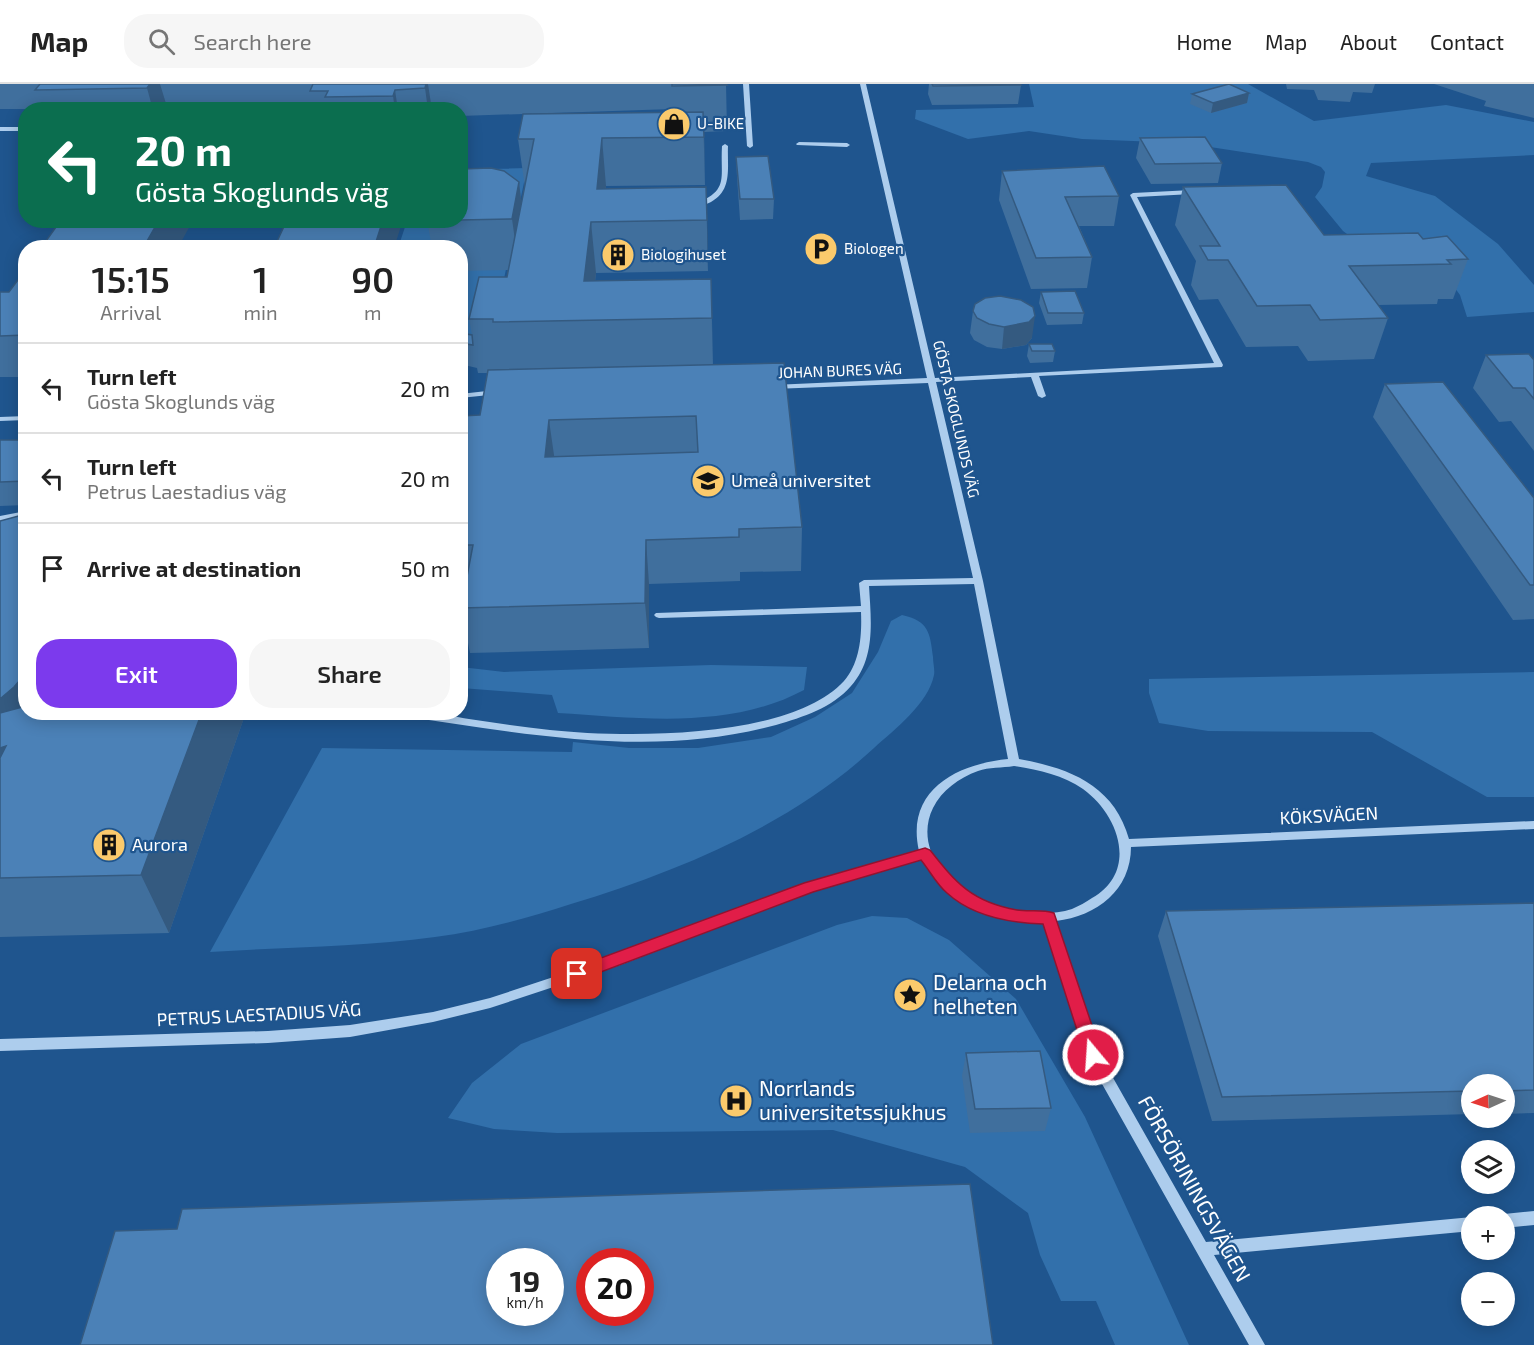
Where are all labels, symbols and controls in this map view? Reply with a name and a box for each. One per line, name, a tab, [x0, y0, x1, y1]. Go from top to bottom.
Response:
search box	[124, 14, 544, 68]
text: Map	[30, 24, 88, 58]
icon: search	[145, 25, 178, 58]
text: Search here	[193, 28, 312, 54]
text: Home	[1176, 29, 1232, 54]
text: Map	[1265, 29, 1307, 54]
text: About	[1340, 29, 1397, 54]
text: Contact	[1430, 29, 1504, 54]
shop icon: U-BIKE	[656, 106, 692, 142]
place label: U-BIKE	[697, 114, 744, 132]
text: 20 m	[135, 124, 232, 174]
icon: left	[36, 126, 114, 204]
text: Gösta Skoglunds väg	[135, 175, 389, 207]
parking icon: Biologen	[803, 231, 839, 267]
building icon: Biologihuset	[600, 237, 636, 273]
place label: Biologen	[844, 239, 904, 257]
place label: Biologihuset	[641, 245, 727, 263]
text: 15:15	[92, 257, 170, 300]
text: 1	[253, 257, 268, 300]
text: 90	[351, 257, 394, 300]
text: Arrival	[100, 300, 161, 324]
text: min	[243, 300, 278, 324]
text: m	[364, 300, 382, 324]
street label: GÖSTA SKOGLUNDS VÄG	[930, 338, 984, 499]
street label: JOHAN BURES VÄG	[778, 359, 902, 381]
text: Turn left	[87, 363, 176, 389]
icon: left	[36, 372, 69, 405]
text: 20 m	[400, 375, 450, 401]
text: Gösta Skoglunds väg	[87, 389, 275, 413]
text: Turn left	[87, 453, 176, 479]
icon: left	[36, 462, 69, 495]
school or university icon: Umeå universitet	[690, 463, 726, 499]
text: 20 m	[400, 465, 450, 491]
place label: Umeå universitet	[731, 469, 871, 491]
text: Petrus Laestadius väg	[87, 479, 286, 503]
icon: arrive	[36, 552, 69, 585]
text: Arrive at destination	[87, 555, 301, 581]
text: 50 m	[401, 555, 450, 581]
button: Exit	[36, 639, 237, 708]
button: Share	[249, 639, 450, 708]
street label: KÖKSVÄGEN	[1279, 801, 1379, 829]
building icon: Aurora	[91, 827, 127, 863]
place label: Aurora	[132, 833, 188, 855]
pin	[551, 948, 602, 999]
icon: arrive	[560, 957, 593, 990]
place label: Delarna och helheten	[933, 969, 1047, 1018]
place icon: Delarna och helheten	[892, 977, 928, 1013]
street label: PETRUS LAESTADIUS VÄG	[156, 998, 362, 1030]
position arrow	[1061, 1023, 1125, 1087]
north arrow	[1461, 1074, 1515, 1128]
map controls	[1461, 1074, 1515, 1326]
place label: Norrlands universitetssjukhus	[759, 1075, 946, 1125]
hospital icon: Norrlands universitetssjukhus	[718, 1083, 754, 1119]
street label: FÖRSÖRJNINGSVÄGEN	[1134, 1091, 1257, 1286]
button: layers	[1461, 1140, 1515, 1194]
button: +	[1461, 1206, 1515, 1260]
speed limit sign: 20	[576, 1248, 654, 1326]
text: 19	[510, 1262, 540, 1298]
button: −	[1461, 1272, 1515, 1326]
text: km/h	[506, 1293, 544, 1311]

